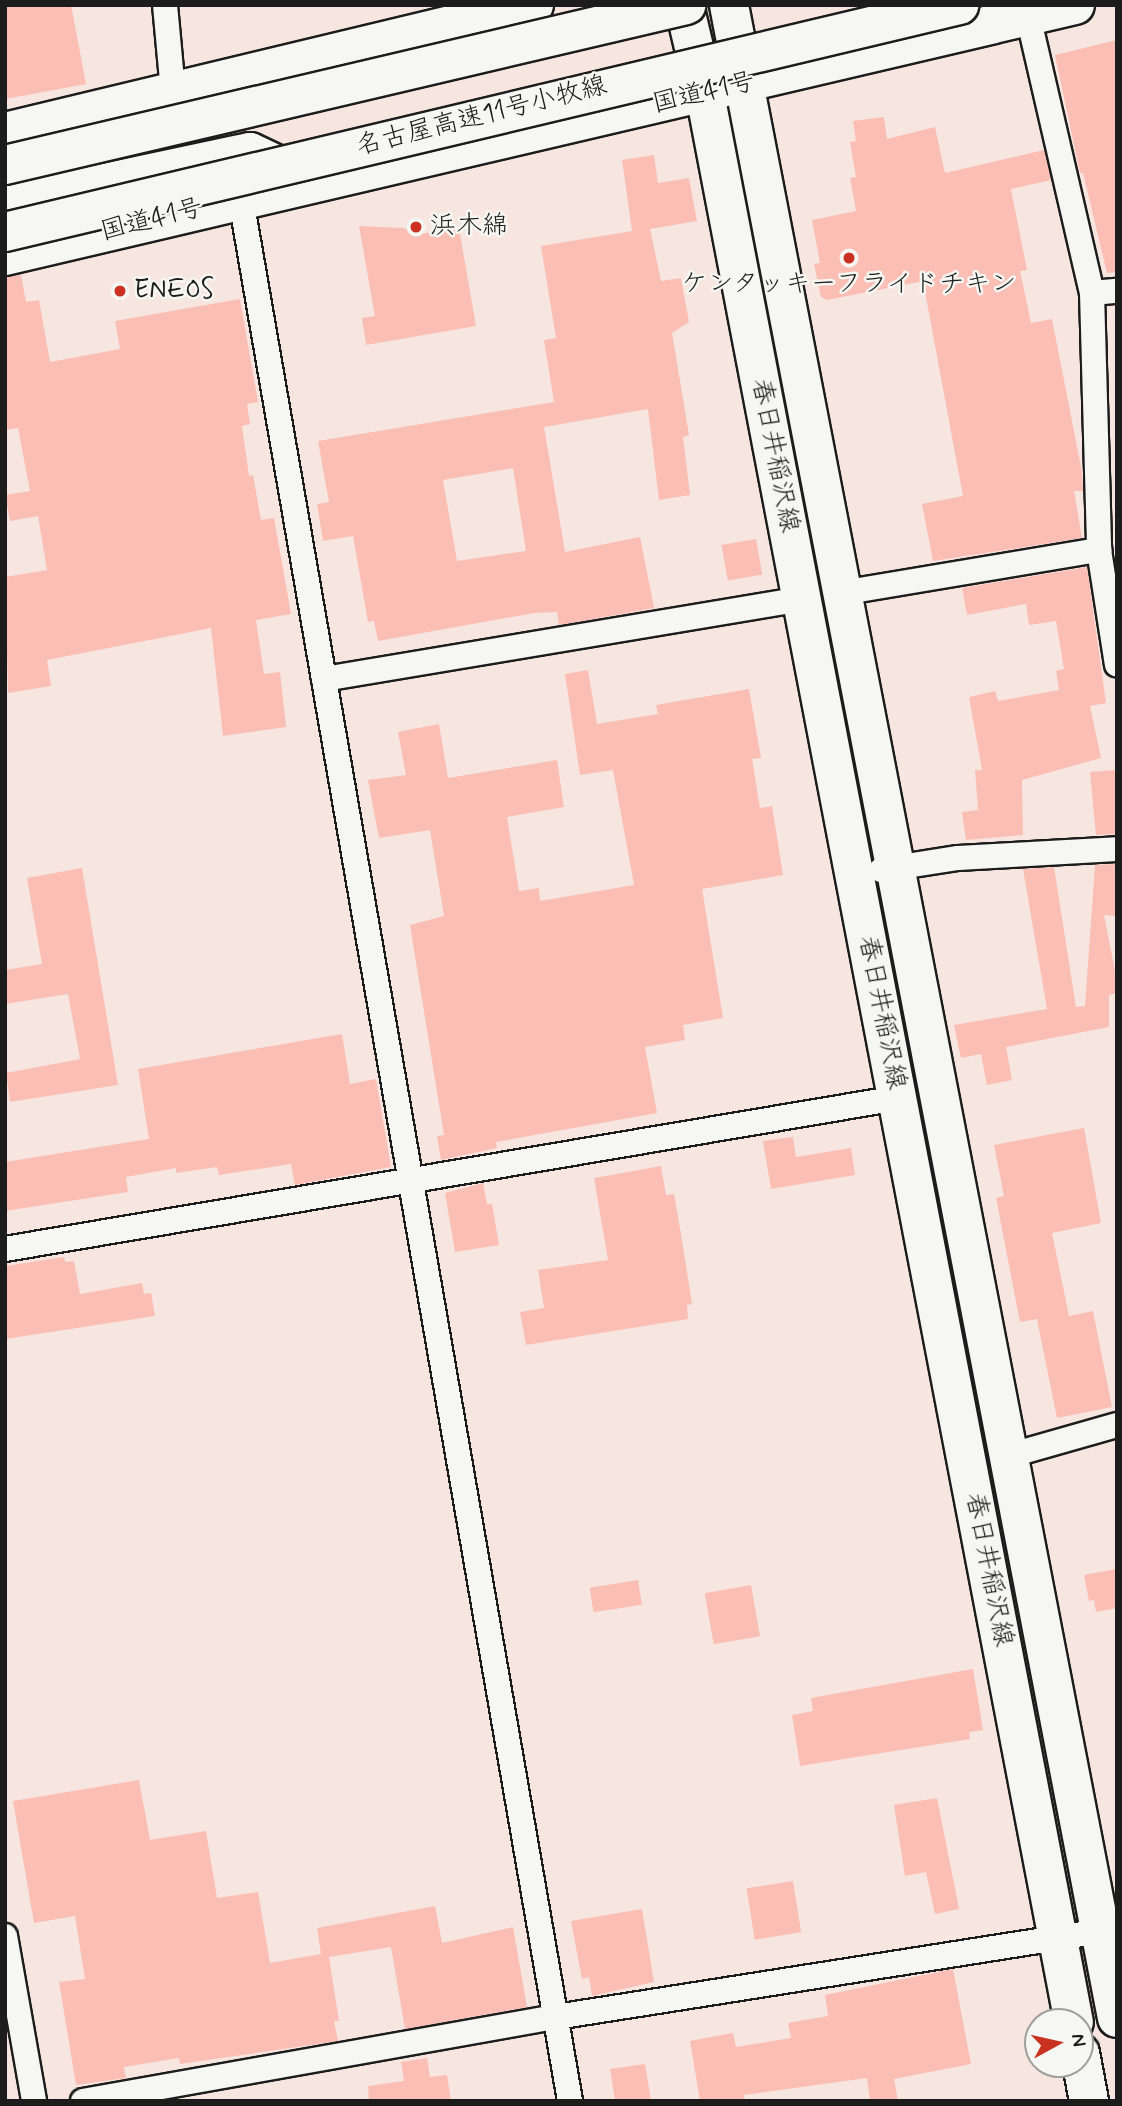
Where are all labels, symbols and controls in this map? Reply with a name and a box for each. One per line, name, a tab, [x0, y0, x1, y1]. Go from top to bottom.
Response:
street label: 国道41号	[650, 67, 758, 121]
street label: 名古屋高速11号小牧線	[354, 71, 610, 163]
street label: 国道41号	[98, 193, 206, 249]
place label: 浜木綿	[430, 211, 508, 243]
marker: 浜木綿	[408, 219, 424, 235]
marker: ケンタッキーフライドチキン	[841, 250, 857, 266]
place label: ケンタッキーフライドチキン	[680, 269, 1018, 301]
place label: ENEOS	[134, 275, 214, 307]
marker: ENEOS	[112, 283, 128, 299]
street label: 春日井稲沢線	[744, 376, 804, 536]
street label: 春日井稲沢線	[851, 933, 911, 1093]
street label: 春日井稲沢線	[958, 1490, 1018, 1650]
north arrow	[1024, 2008, 1094, 2078]
text: N	[1065, 2032, 1092, 2048]

